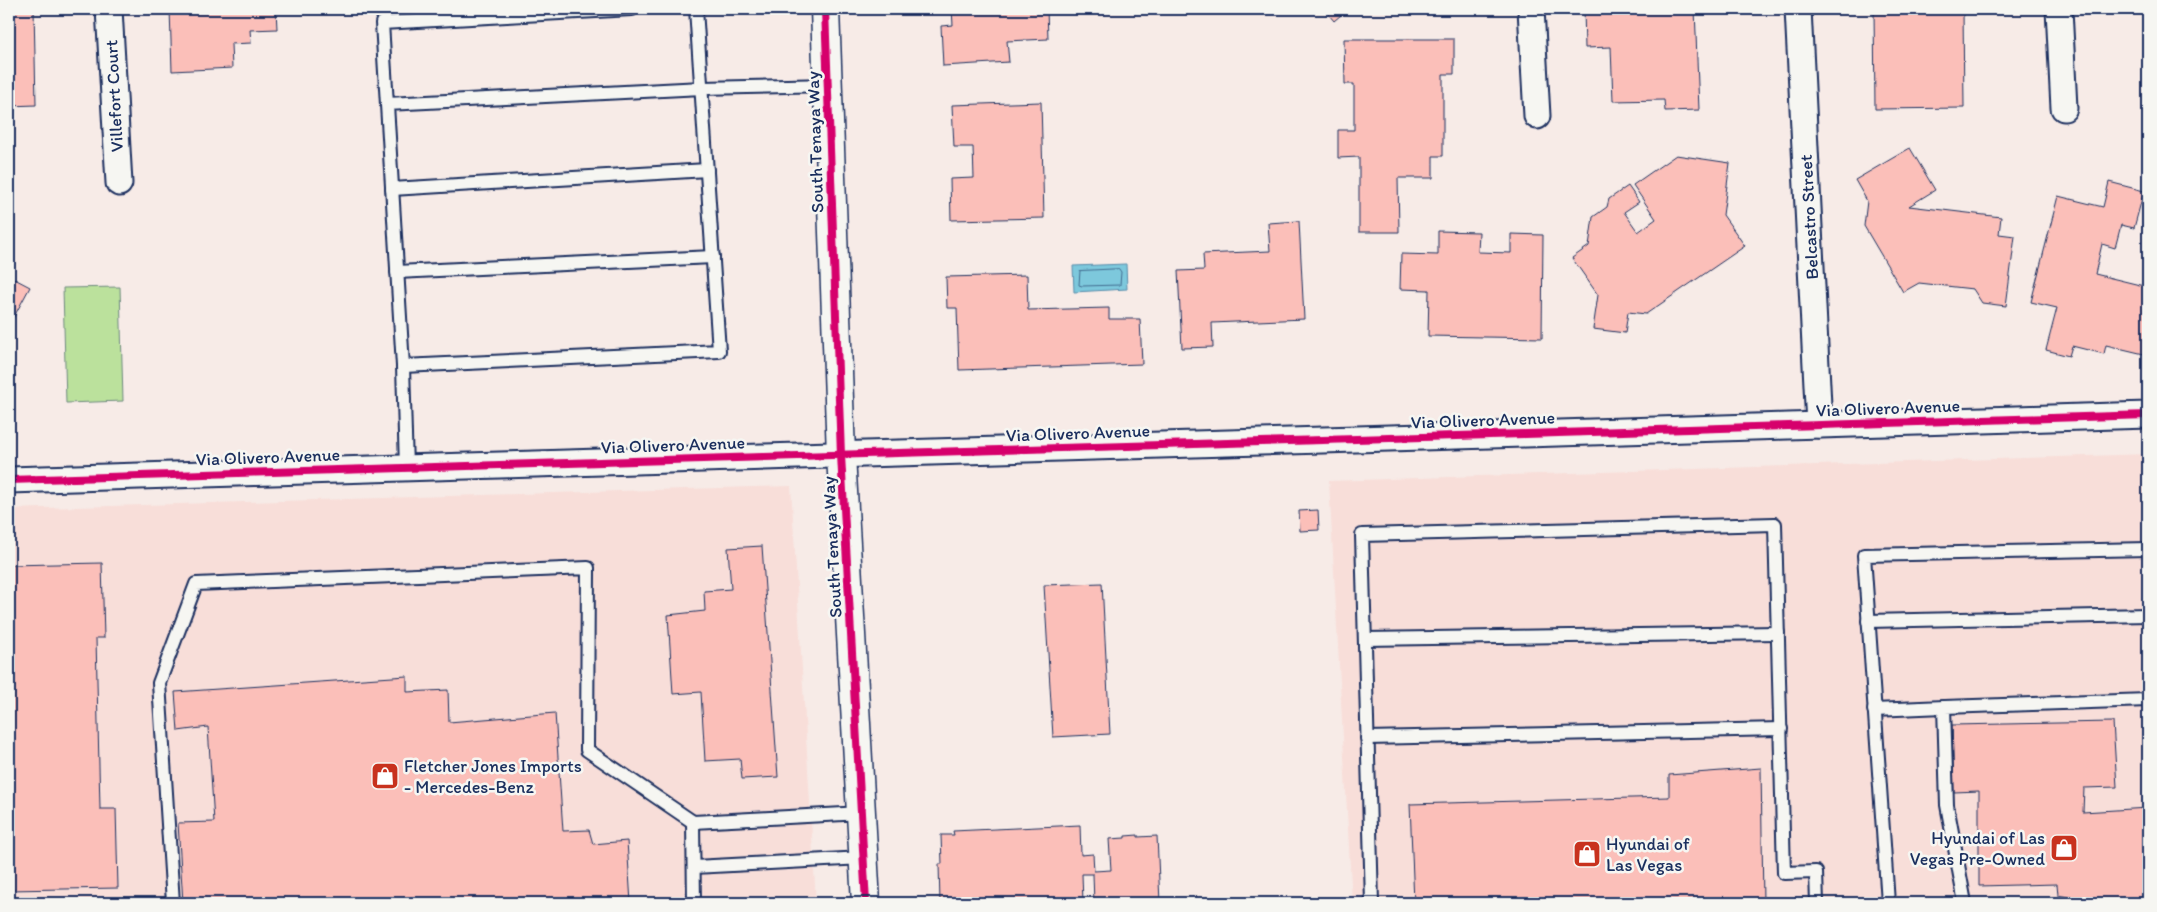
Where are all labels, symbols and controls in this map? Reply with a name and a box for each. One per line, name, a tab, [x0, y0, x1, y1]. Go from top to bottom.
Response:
street label: Villefort Court	[100, 39, 128, 153]
street label: South Tenaya Way	[802, 70, 828, 213]
street label: Belcastro Street	[1795, 154, 1823, 280]
street label: Via Olivero Avenue	[1815, 394, 1961, 422]
street label: Via Olivero Avenue	[1410, 406, 1556, 434]
street label: Via Olivero Avenue	[1005, 419, 1151, 447]
street label: Via Olivero Avenue	[600, 431, 746, 459]
street label: Via Olivero Avenue	[195, 443, 341, 471]
street label: South Tenaya Way	[817, 475, 847, 618]
place label: Fletcher Jones Imports - Mercedes-Benz	[404, 755, 582, 798]
shop icon: Fletcher Jones Imports - Mercedes-Benz	[370, 761, 400, 791]
place label: Hyundai of Las Vegas Pre-Owned	[1910, 827, 2045, 870]
place label: Hyundai of Las Vegas	[1606, 833, 1690, 876]
shop icon: Hyundai of Las Vegas Pre-Owned	[2049, 833, 2079, 863]
shop icon: Hyundai of Las Vegas	[1572, 839, 1602, 869]

